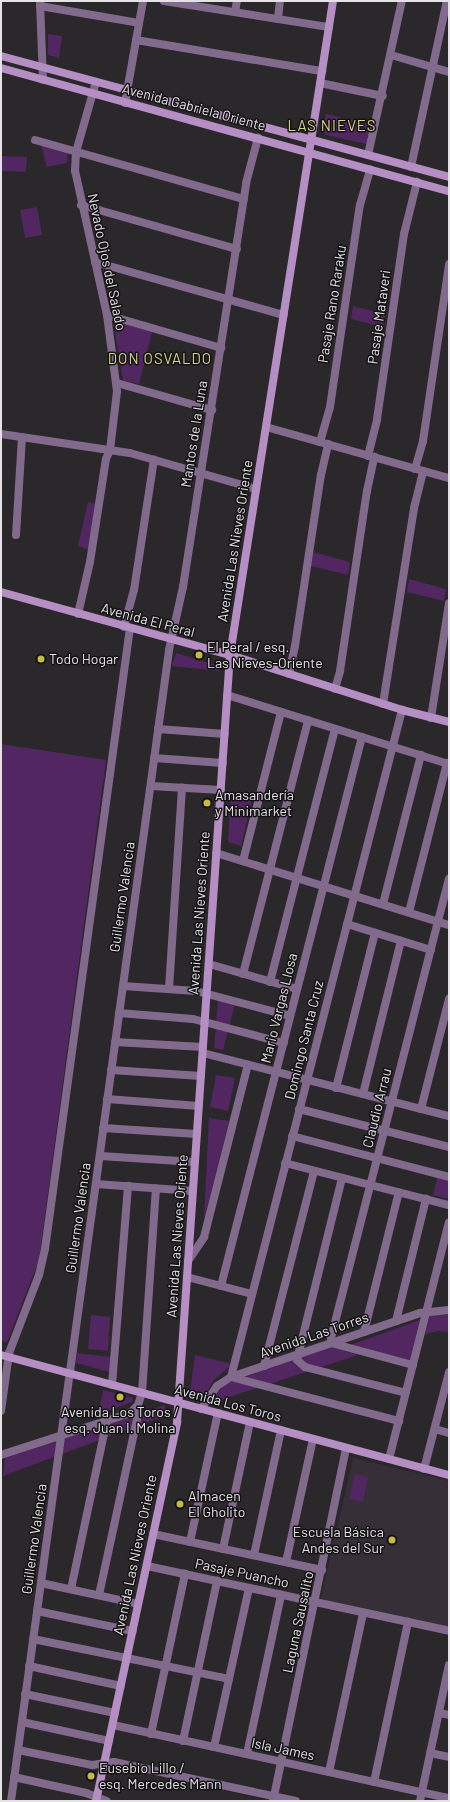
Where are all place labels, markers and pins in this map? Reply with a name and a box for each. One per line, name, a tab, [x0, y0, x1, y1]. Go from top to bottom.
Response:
place label: El Peral / esq. Las Nieves-Oriente	[207, 639, 323, 672]
marker: El Peral / esq. Las Nieves-Oriente	[194, 650, 204, 660]
place label: Todo Hogar	[49, 651, 118, 667]
marker: Todo Hogar	[36, 654, 46, 664]
place label: Amasandería y Minimarket	[215, 787, 294, 820]
marker: Amasandería y Minimarket	[202, 798, 212, 808]
marker: Avenida Los Toros / esq. Juan I. Molina	[115, 1392, 125, 1402]
place label: Avenida Los Toros / esq. Juan I. Molina	[61, 1404, 179, 1436]
place label: Almacen El Gholito	[188, 1488, 245, 1520]
marker: Almacen El Gholito	[175, 1499, 185, 1509]
place label: Escuela Básica Andes del Sur	[293, 1524, 384, 1556]
marker: Escuela Básica Andes del Sur	[387, 1535, 397, 1545]
place label: Eusebio Lillo / esq. Mercedes Mann	[99, 1760, 221, 1792]
marker: Eusebio Lillo / esq. Mercedes Mann	[86, 1771, 96, 1781]

